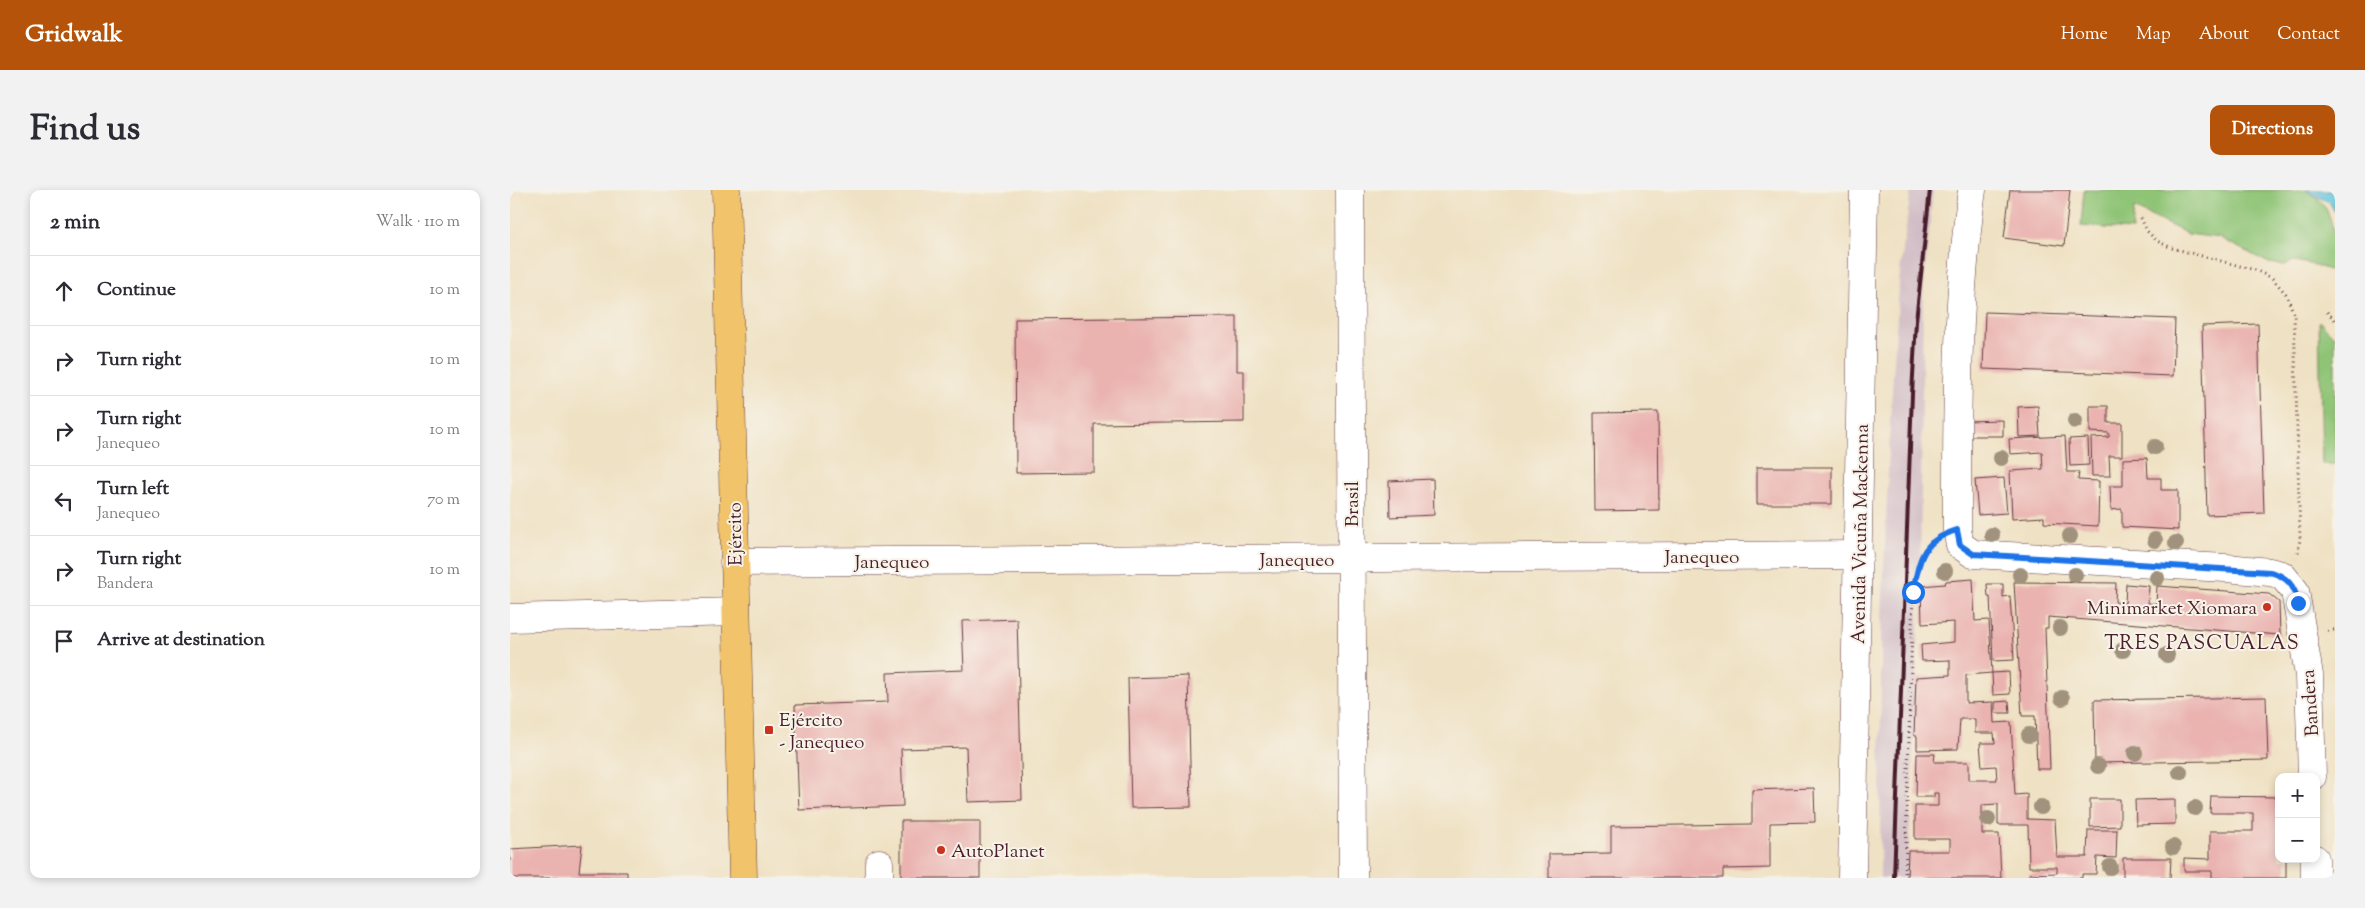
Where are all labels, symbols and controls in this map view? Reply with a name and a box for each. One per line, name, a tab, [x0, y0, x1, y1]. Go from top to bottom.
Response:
text: Gridwalk	[25, 18, 123, 52]
text: Home	[2061, 22, 2108, 48]
text: Map	[2136, 22, 2171, 48]
text: About	[2199, 22, 2249, 48]
text: Contact	[2277, 22, 2340, 48]
text: Find us	[30, 105, 140, 156]
button: Directions	[2210, 105, 2335, 155]
text: 2 min	[50, 208, 100, 238]
text: Walk · 110 m	[376, 211, 460, 234]
icon: ahead	[50, 277, 78, 305]
text: Continue	[97, 277, 176, 304]
text: 10 m	[430, 279, 460, 302]
icon: right	[50, 347, 78, 375]
text: Turn right	[97, 347, 181, 374]
text: 10 m	[430, 349, 460, 372]
text: Turn right	[97, 406, 181, 433]
icon: right	[50, 417, 78, 445]
text: 10 m	[430, 419, 460, 442]
street label: Avenida Vicuña Mackenna	[1846, 423, 1877, 644]
text: Janequeo	[97, 433, 160, 456]
text: Turn left	[97, 476, 169, 503]
street label: Brasil	[1340, 481, 1367, 527]
icon: left	[50, 487, 78, 515]
text: 70 m	[427, 489, 460, 512]
street label: Ejército	[722, 502, 751, 566]
text: Janequeo	[97, 503, 160, 526]
street label: Janequeo	[1664, 545, 1739, 572]
text: Turn right	[97, 546, 181, 573]
street label: Janequeo	[1259, 548, 1334, 575]
street label: Janequeo	[854, 550, 929, 577]
icon: right	[50, 557, 78, 585]
text: 10 m	[430, 559, 460, 582]
text: Bandera	[97, 573, 153, 596]
route start	[1902, 581, 1925, 604]
route end	[2287, 592, 2310, 615]
place label: Minimarket Xiomara	[2087, 596, 2257, 623]
marker: Minimarket Xiomara	[2261, 601, 2273, 613]
icon: arrive	[50, 627, 78, 655]
text: Arrive at destination	[97, 627, 265, 654]
district label: TRES PASCUALAS	[2104, 630, 2300, 659]
street label: Bandera	[2296, 668, 2327, 737]
place label: Ejército - Janequeo	[779, 708, 864, 757]
marker: Ejército - Janequeo	[763, 724, 775, 736]
map controls	[2275, 773, 2320, 863]
button: +	[2275, 773, 2320, 818]
button: −	[2275, 818, 2320, 863]
place label: AutoPlanet	[951, 839, 1045, 866]
marker: AutoPlanet	[935, 844, 947, 856]

